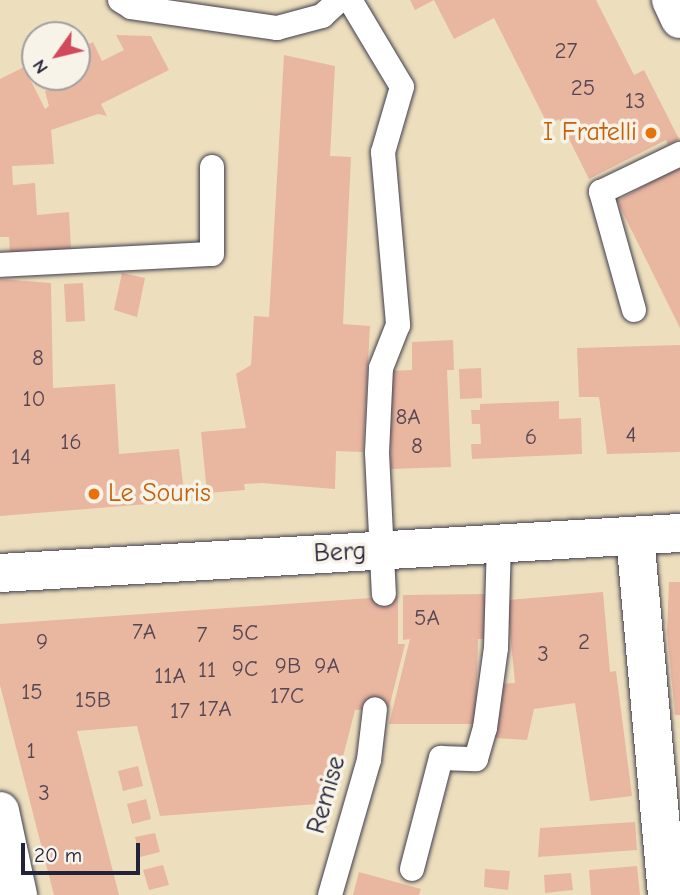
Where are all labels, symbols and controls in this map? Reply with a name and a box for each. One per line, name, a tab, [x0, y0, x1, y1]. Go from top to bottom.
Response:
north arrow	[21, 21, 91, 91]
house number: 27	[555, 37, 577, 65]
text: N	[28, 55, 53, 78]
house number: 25	[571, 74, 595, 102]
house number: 13	[625, 87, 645, 115]
place label: I Fratelli	[543, 117, 637, 149]
marker: I Fratelli	[643, 125, 659, 141]
house number: 8	[32, 344, 44, 372]
house number: 10	[22, 385, 46, 413]
house number: 8A	[395, 403, 421, 431]
house number: 4	[625, 421, 637, 449]
house number: 6	[525, 423, 537, 451]
house number: 16	[60, 428, 82, 456]
house number: 8	[411, 432, 423, 460]
house number: 14	[11, 443, 31, 471]
place label: Le Souris	[108, 478, 211, 510]
marker: Le Souris	[86, 486, 102, 502]
street label: Berg	[313, 536, 367, 570]
house number: 5A	[414, 604, 440, 632]
house number: 7A	[132, 618, 156, 646]
house number: 5C	[232, 619, 258, 647]
house number: 7	[197, 621, 207, 649]
house number: 9	[36, 628, 48, 656]
house number: 2	[578, 628, 590, 656]
house number: 3	[537, 640, 549, 668]
house number: 9B	[275, 652, 301, 680]
house number: 9A	[314, 652, 340, 680]
house number: 9C	[232, 655, 258, 683]
house number: 11	[198, 656, 216, 684]
house number: 11A	[154, 662, 186, 690]
house number: 15	[21, 678, 43, 706]
house number: 17C	[270, 682, 304, 710]
house number: 15B	[75, 686, 111, 714]
house number: 17A	[198, 695, 232, 723]
house number: 17	[170, 697, 190, 725]
house number: 1	[26, 737, 36, 765]
street label: Remise	[301, 753, 353, 837]
house number: 3	[38, 779, 50, 807]
scale bar	[24, 828, 144, 872]
text: 20 m	[34, 843, 82, 867]

